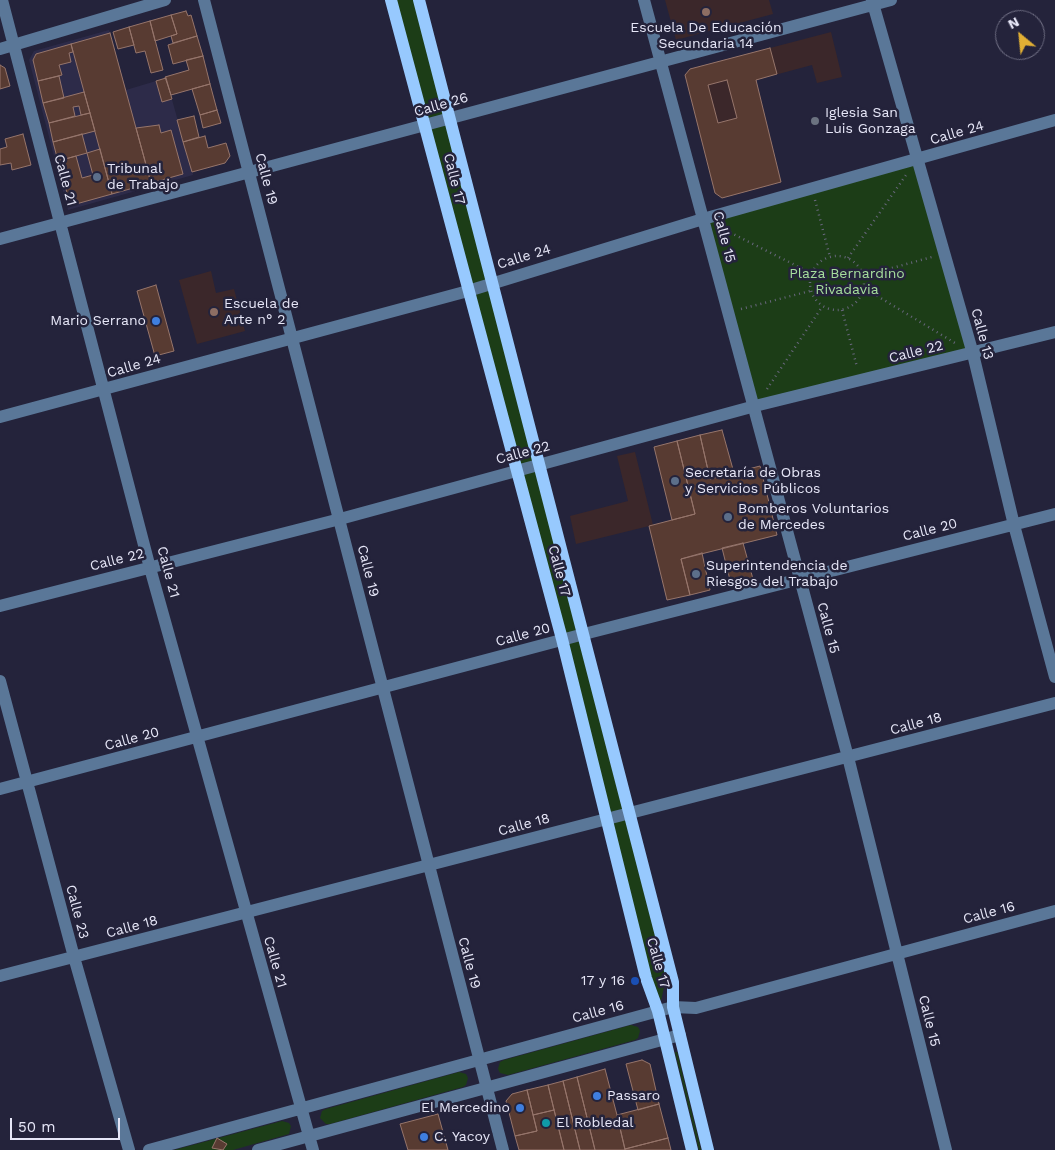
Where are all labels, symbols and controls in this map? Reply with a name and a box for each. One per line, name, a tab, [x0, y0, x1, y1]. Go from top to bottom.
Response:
marker: Escuela De Educación Secundaria 14	[700, 6, 712, 18]
north arrow	[995, 10, 1045, 60]
text: N	[1005, 13, 1022, 32]
place label: Escuela De Educación Secundaria 14	[630, 20, 782, 52]
street label: Calle 26	[412, 89, 470, 121]
place label: Iglesia San Luis Gonzaga	[825, 105, 916, 138]
marker: Iglesia San Luis Gonzaga	[809, 115, 821, 127]
street label: Calle 24	[928, 117, 986, 149]
street label: Calle 19	[251, 151, 281, 207]
street label: Calle 21	[50, 152, 80, 208]
street label: Calle 17	[440, 152, 468, 206]
place label: Tribunal de Trabajo	[107, 161, 178, 193]
marker: Tribunal de Trabajo	[91, 171, 103, 183]
street label: Calle 15	[709, 209, 739, 265]
street label: Calle 24	[495, 241, 553, 273]
park label: Plaza Bernardino Rivadavia	[789, 266, 905, 298]
place label: Escuela de Arte n° 2	[224, 296, 299, 328]
marker: Escuela de Arte n° 2	[208, 306, 220, 318]
street label: Calle 13	[967, 306, 997, 362]
place label: Mario Serrano	[50, 313, 146, 329]
marker: Mario Serrano	[150, 315, 162, 327]
street label: Calle 22	[887, 337, 945, 367]
street label: Calle 24	[105, 350, 163, 382]
street label: Calle 22	[494, 438, 552, 468]
place label: Secretaría de Obras y Servicios Públicos	[685, 465, 821, 498]
marker: Secretaría de Obras y Servicios Públicos	[669, 475, 681, 487]
place label: Bomberos Voluntarios de Mercedes	[738, 501, 889, 534]
marker: Bomberos Voluntarios de Mercedes	[722, 511, 734, 523]
street label: Calle 20	[901, 515, 959, 545]
street label: Calle 19	[353, 543, 383, 599]
street label: Calle 21	[153, 544, 183, 600]
street label: Calle 17	[544, 544, 574, 598]
street label: Calle 22	[88, 545, 146, 575]
place label: Superintendencia de Riesgos del Trabajo	[706, 558, 848, 590]
marker: Superintendencia de Riesgos del Trabajo	[690, 568, 702, 580]
street label: Calle 15	[813, 600, 843, 656]
street label: Calle 20	[494, 620, 552, 650]
street label: Calle 18	[888, 709, 944, 739]
street label: Calle 20	[103, 724, 161, 754]
street label: Calle 18	[496, 810, 552, 840]
street label: Calle 23	[62, 883, 92, 941]
street label: Calle 16	[961, 898, 1017, 928]
street label: Calle 18	[104, 912, 160, 942]
street label: Calle 21	[260, 934, 290, 990]
street label: Calle 19	[454, 935, 484, 991]
street label: Calle 17	[643, 936, 673, 990]
place label: 17 y 16	[581, 973, 625, 989]
marker: 17 y 16	[629, 975, 641, 987]
street label: Calle 15	[914, 993, 944, 1049]
street label: Calle 16	[570, 997, 626, 1027]
place label: Passaro	[607, 1088, 660, 1104]
marker: Passaro	[591, 1090, 603, 1102]
place label: El Mercedino	[421, 1100, 510, 1116]
marker: El Mercedino	[514, 1102, 526, 1114]
scale bar	[12, 1108, 122, 1140]
place label: El Robledal	[556, 1115, 634, 1131]
marker: El Robledal	[540, 1117, 552, 1129]
text: 50 m	[18, 1118, 55, 1136]
place label: C. Yacoy	[434, 1129, 490, 1145]
marker: C. Yacoy	[418, 1131, 430, 1143]

